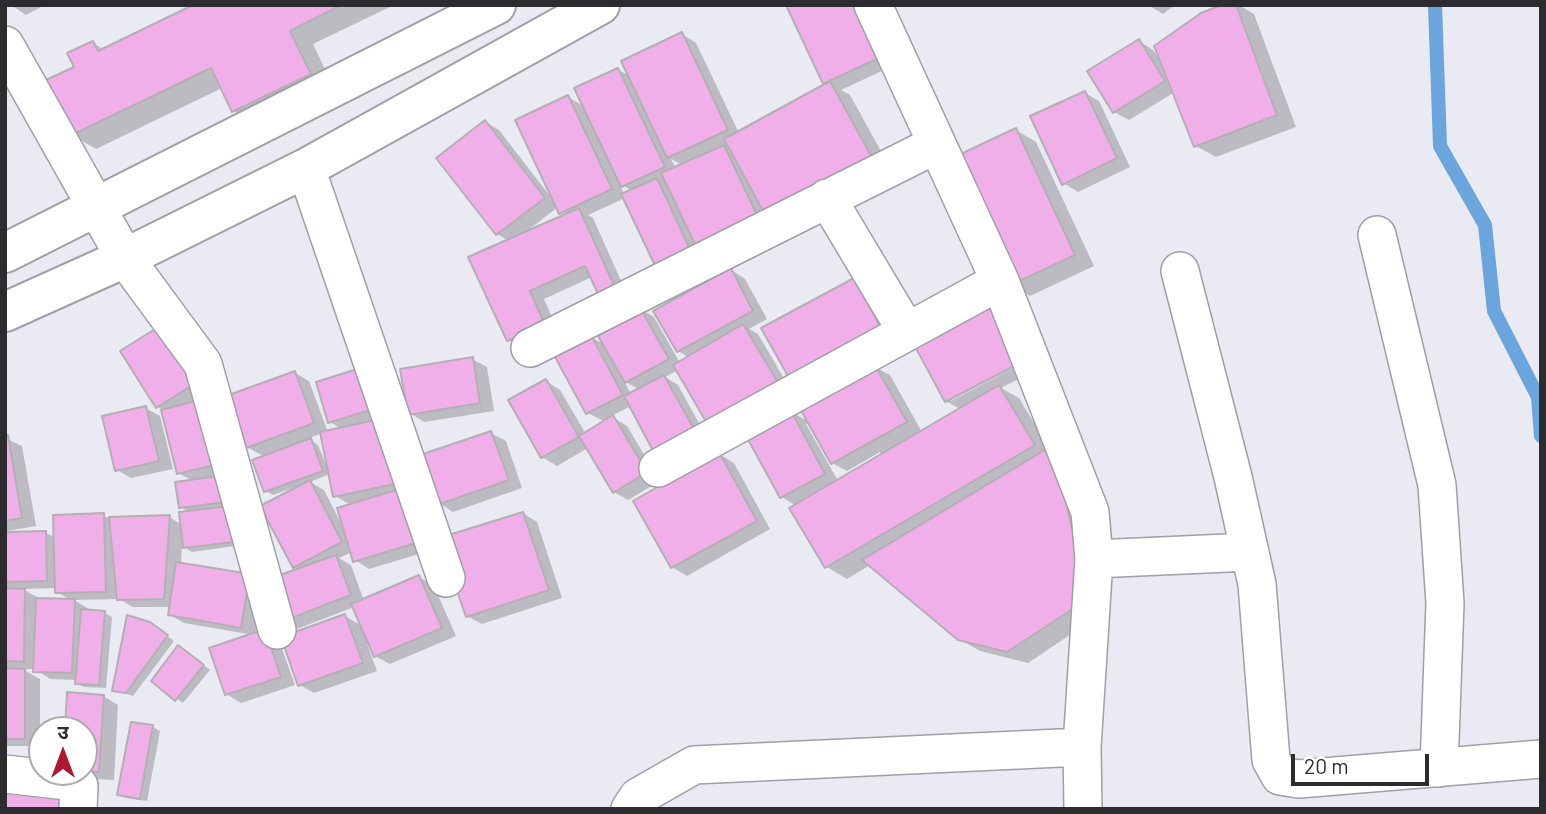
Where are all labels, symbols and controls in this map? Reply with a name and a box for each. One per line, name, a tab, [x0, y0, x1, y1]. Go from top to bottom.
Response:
north arrow	[28, 716, 98, 786]
text: उ	[57, 720, 69, 743]
scale bar	[1294, 740, 1432, 784]
text: 20 m	[1304, 753, 1349, 778]

